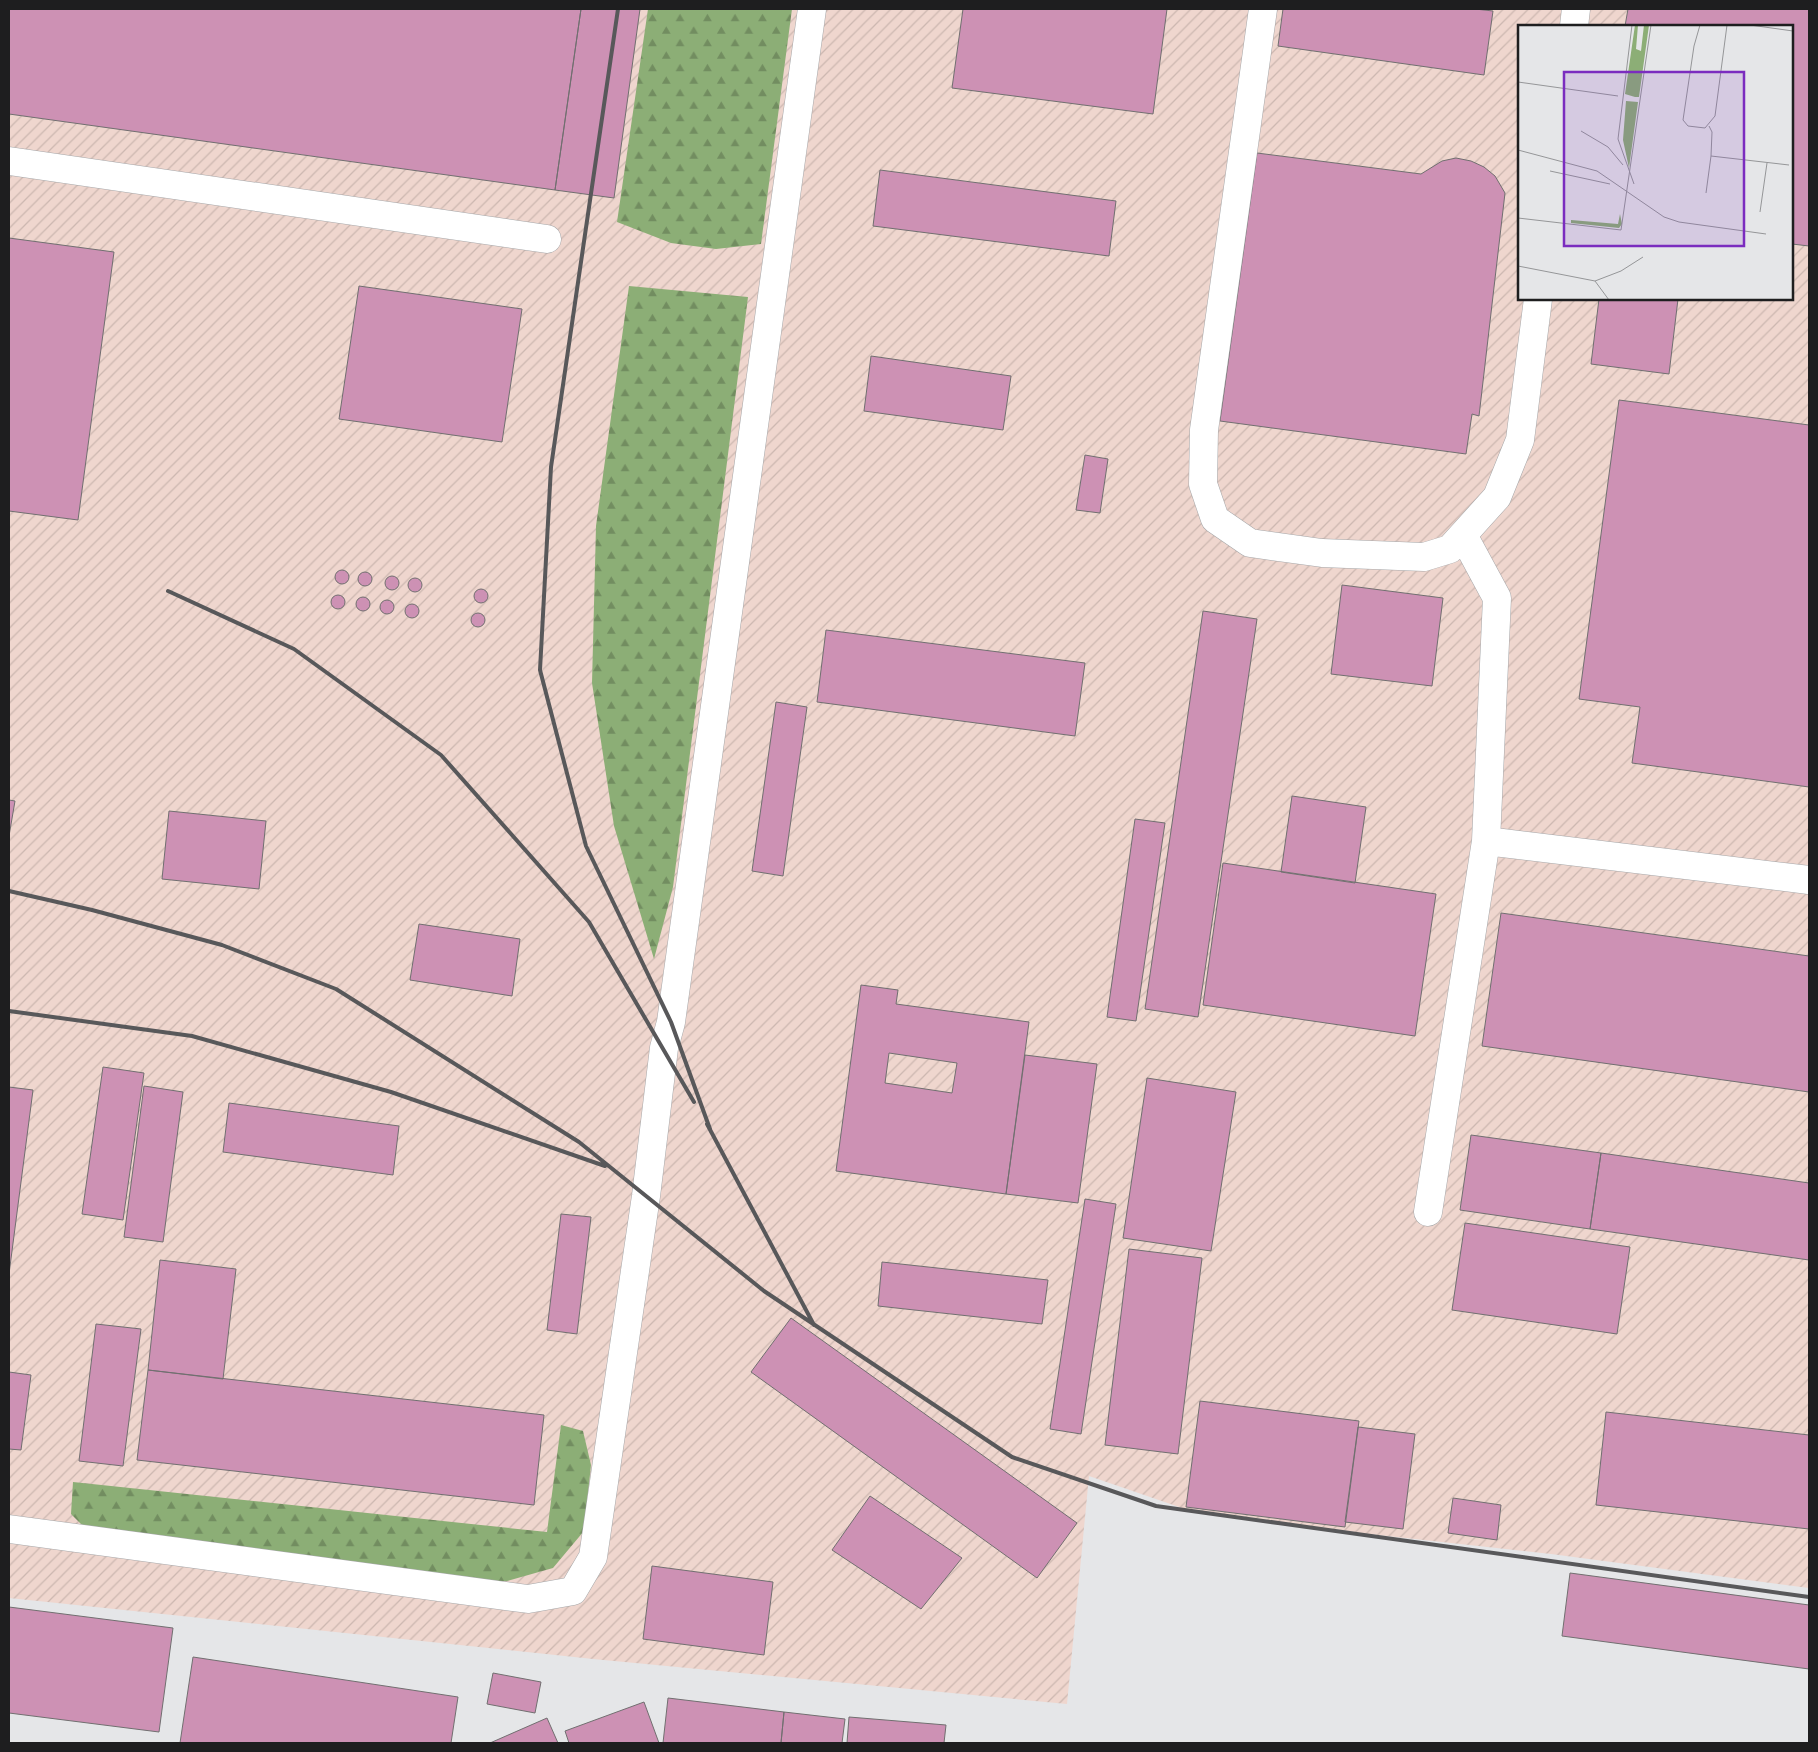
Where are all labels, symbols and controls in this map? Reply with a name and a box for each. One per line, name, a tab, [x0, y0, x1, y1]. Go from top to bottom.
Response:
inset map	[1518, 25, 1793, 300]

